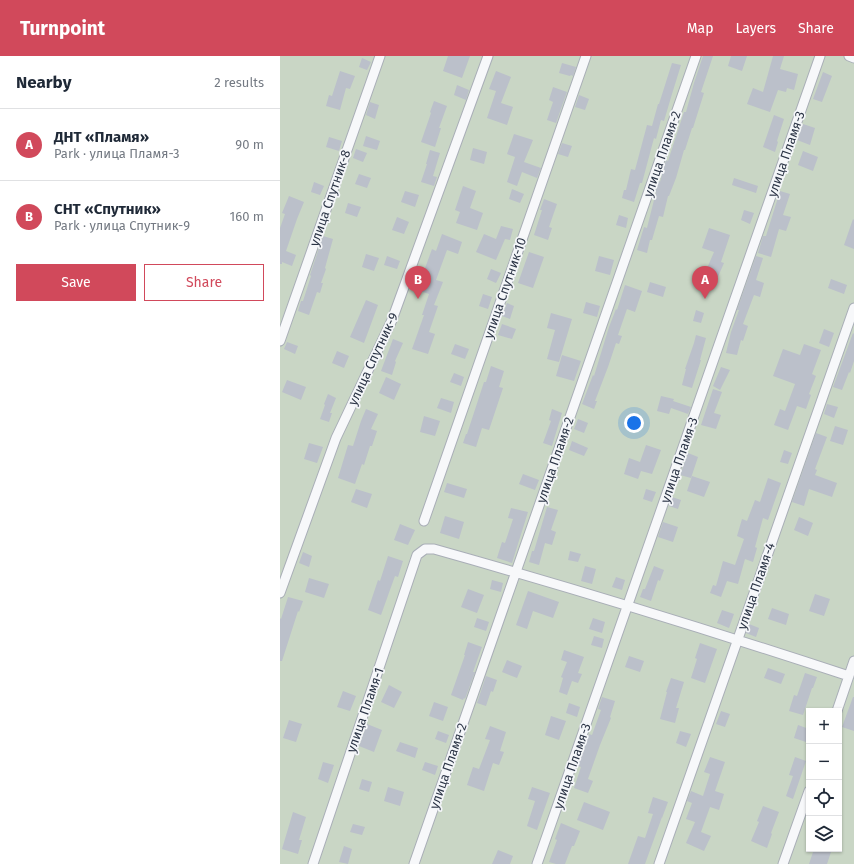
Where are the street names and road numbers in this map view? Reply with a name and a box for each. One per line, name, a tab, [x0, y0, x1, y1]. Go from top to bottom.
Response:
street label: улица Пламя-2	[640, 109, 684, 199]
street label: улица Пламя-3	[764, 109, 808, 199]
street label: улица Спутник-8	[306, 148, 354, 248]
street label: улица Спутник-10	[481, 236, 529, 340]
street label: улица Спутник-9	[345, 310, 401, 408]
street label: улица Пламя-2	[533, 415, 577, 505]
street label: улица Пламя-3	[657, 415, 701, 505]
street label: улица Пламя-4	[734, 541, 778, 631]
street label: улица Пламя-1	[343, 666, 387, 754]
street label: улица Пламя-2	[426, 721, 470, 811]
street label: улица Пламя-3	[550, 721, 594, 811]

